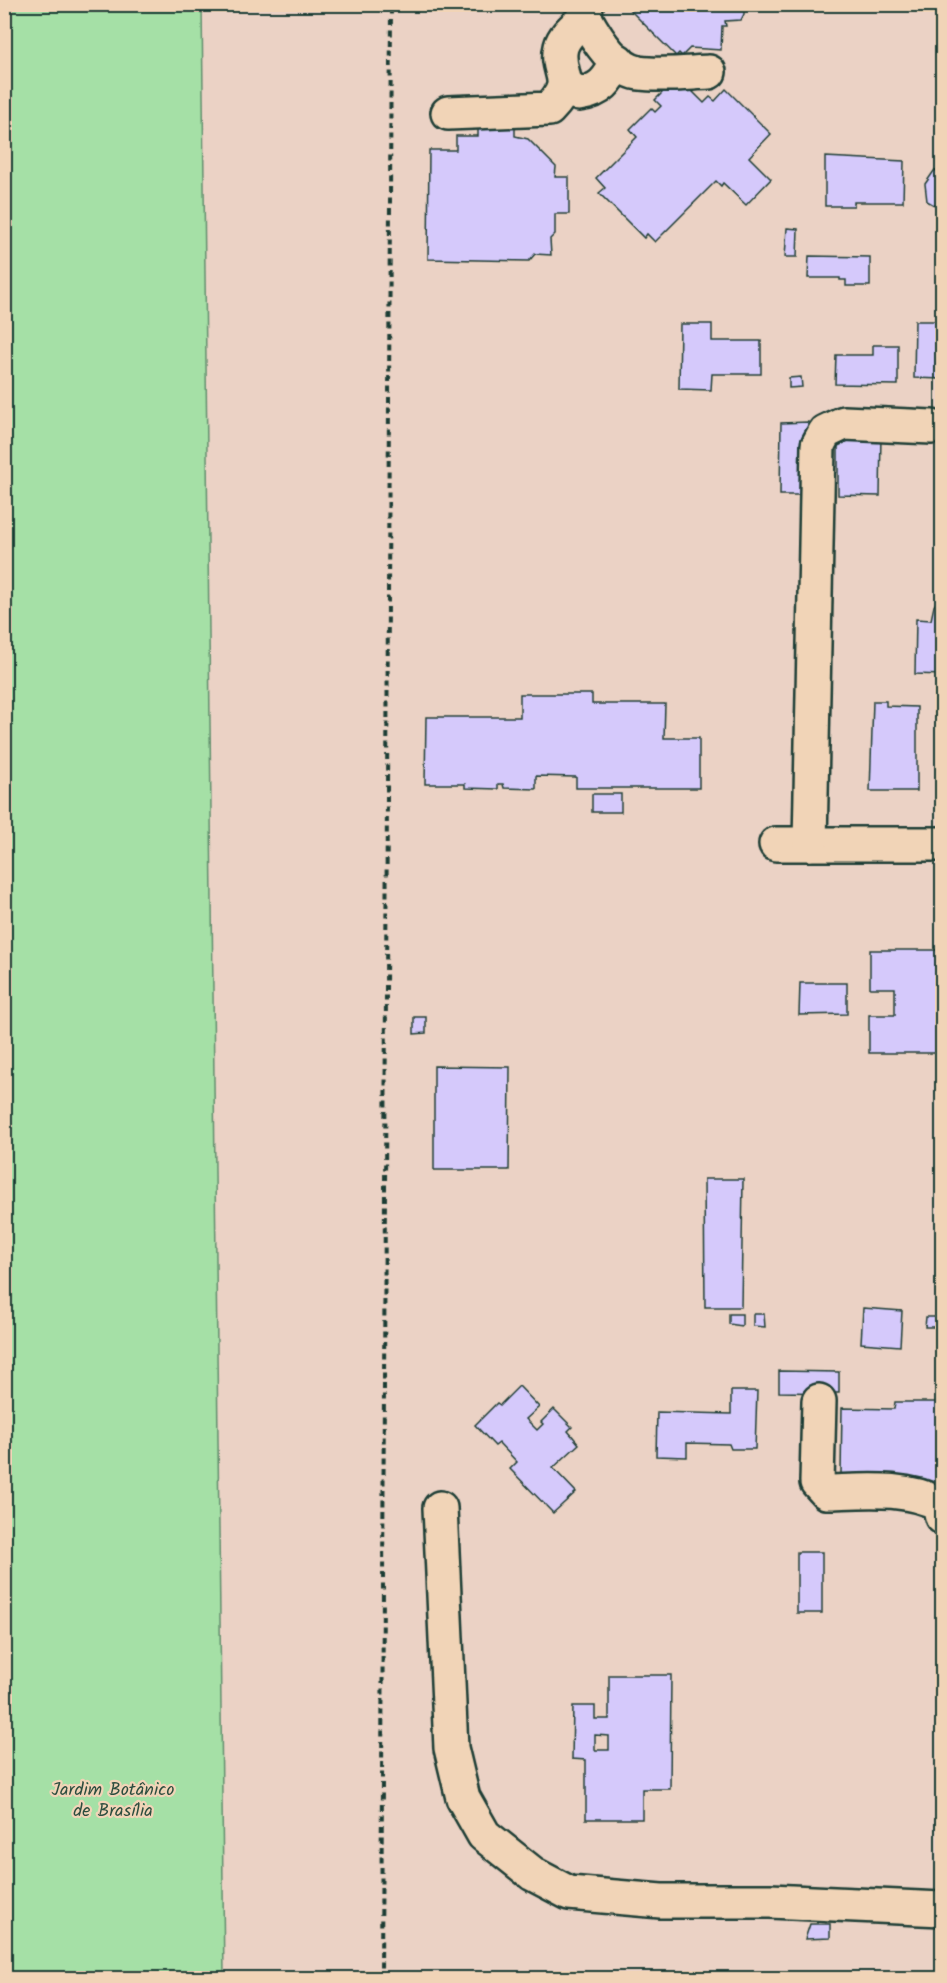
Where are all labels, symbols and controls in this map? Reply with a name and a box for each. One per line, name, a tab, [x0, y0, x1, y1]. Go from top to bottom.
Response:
park label: Jardim Botânico de Brasília	[52, 1776, 174, 1826]

